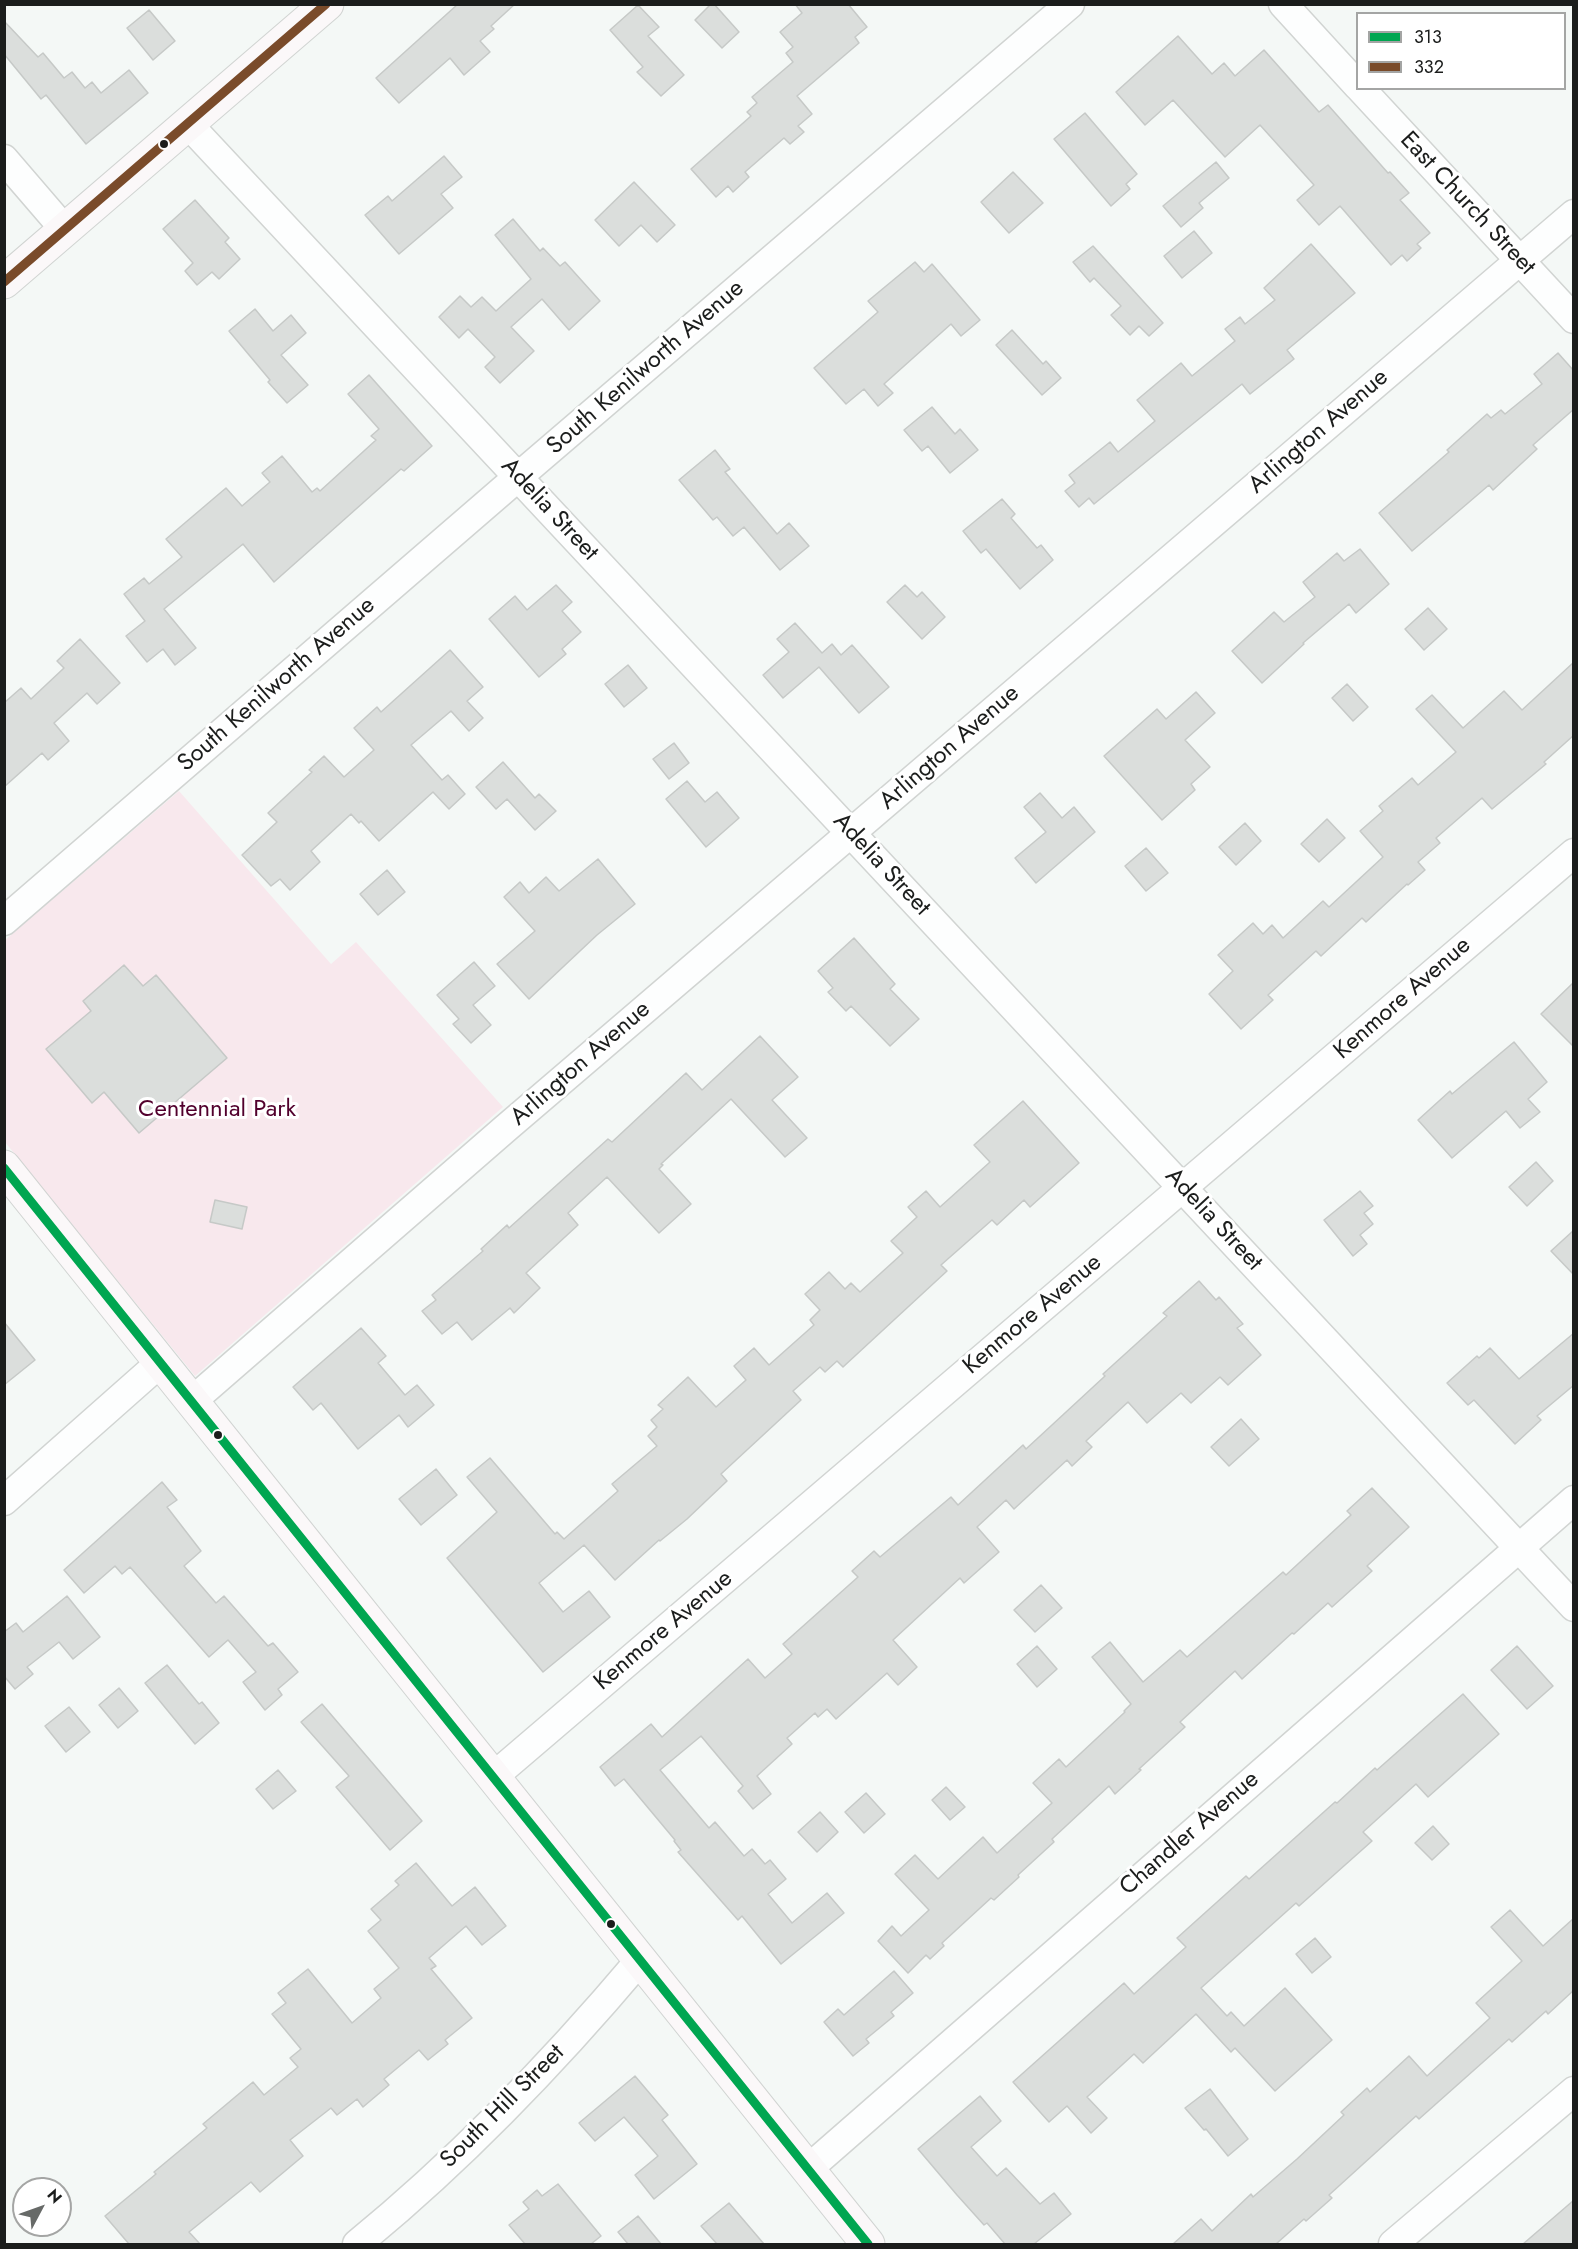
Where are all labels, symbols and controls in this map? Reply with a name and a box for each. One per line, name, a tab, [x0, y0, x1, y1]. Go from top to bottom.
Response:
legend	[1356, 12, 1566, 90]
text: 313	[1414, 24, 1442, 50]
text: 332	[1414, 54, 1444, 80]
street label: East Church Street	[1393, 126, 1541, 282]
unlabelled marker	[158, 138, 170, 150]
street label: South Kenilworth Avenue	[542, 275, 750, 461]
street label: Arlington Avenue	[1243, 364, 1395, 500]
street label: Adelia Street	[494, 453, 604, 567]
street label: South Kenilworth Avenue	[173, 592, 381, 778]
street label: Arlington Avenue	[874, 680, 1026, 816]
street label: Adelia Street	[826, 808, 936, 922]
street label: Kenmore Avenue	[1329, 932, 1477, 1066]
street label: Arlington Avenue	[505, 996, 657, 1132]
park label: Centennial Park	[138, 1096, 296, 1124]
street label: Adelia Street	[1158, 1163, 1268, 1277]
street label: Kenmore Avenue	[958, 1249, 1108, 1381]
unlabelled marker	[212, 1429, 224, 1441]
street label: Kenmore Avenue	[589, 1565, 739, 1697]
street label: Chandler Avenue	[1115, 1766, 1265, 1902]
unlabelled marker	[605, 1918, 617, 1930]
street label: South Hill Street	[435, 2039, 571, 2175]
north arrow	[12, 2177, 72, 2237]
text: N	[42, 2184, 67, 2209]

